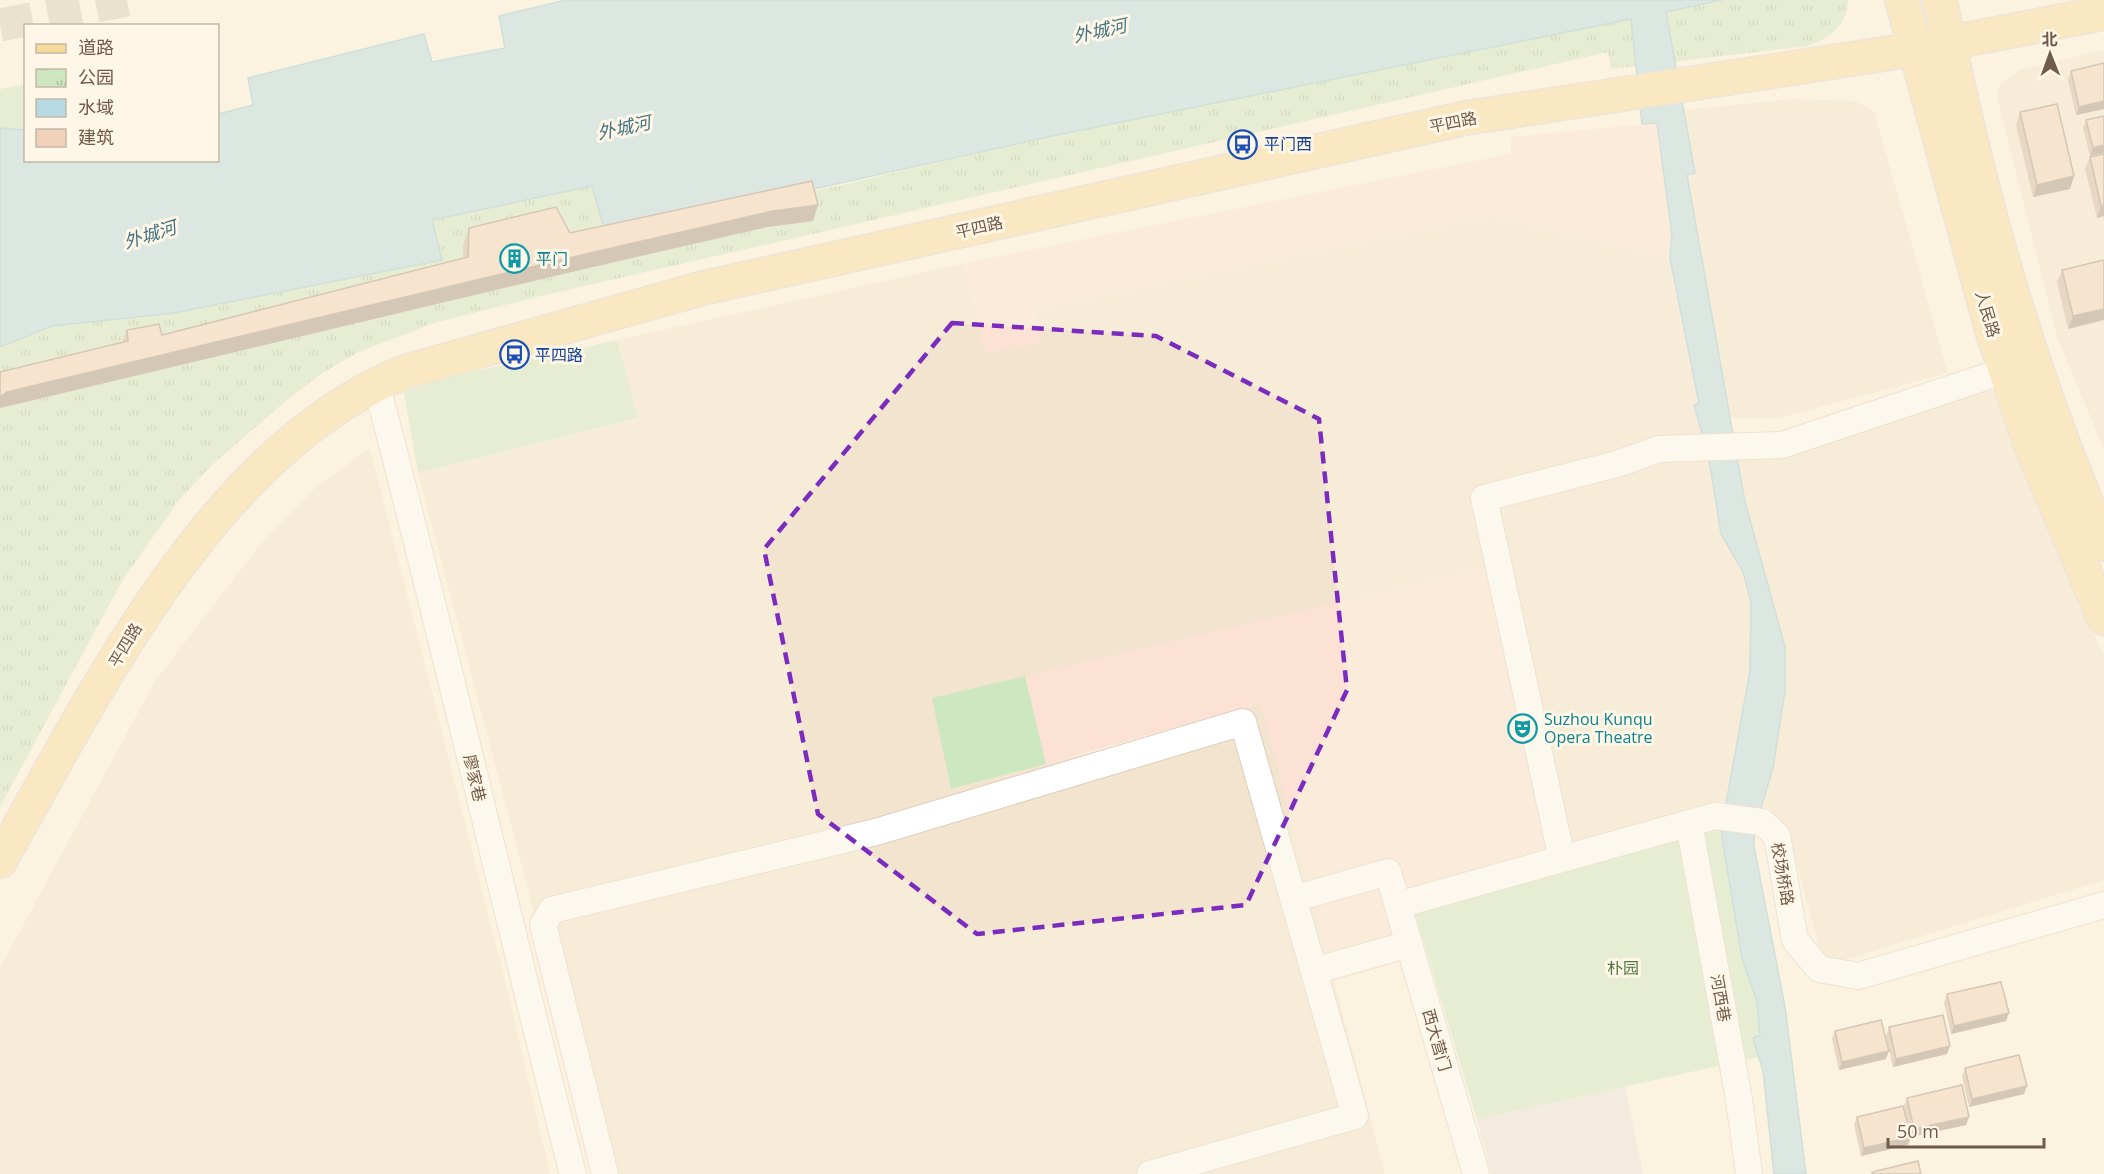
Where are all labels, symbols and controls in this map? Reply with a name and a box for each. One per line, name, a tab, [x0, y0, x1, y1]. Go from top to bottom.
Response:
water label: 外城河	[1071, 12, 1132, 47]
legend	[24, 24, 219, 162]
north arrow	[2020, 24, 2080, 84]
text: 北	[2042, 28, 2058, 50]
text: 道路	[78, 35, 114, 59]
text: 公园	[78, 65, 114, 89]
text: 水域	[78, 95, 114, 119]
street label: 平四路	[1427, 107, 1479, 137]
water label: 外城河	[595, 109, 656, 144]
text: 建筑	[78, 125, 114, 149]
bus stop icon: 平门西	[1227, 128, 1259, 160]
place label: 平门西	[1264, 133, 1312, 155]
street label: 平四路	[953, 211, 1005, 243]
water label: 外城河	[120, 214, 182, 253]
building icon: 平门	[499, 243, 531, 275]
place label: 平门	[536, 248, 568, 270]
street label: 人民路	[1971, 288, 2005, 340]
bus stop icon: 平四路	[498, 339, 530, 371]
place label: 平四路	[535, 344, 583, 366]
street label: 平四路	[103, 619, 147, 671]
place label: Suzhou Kunqu Opera Theatre	[1544, 708, 1653, 748]
theatre icon: Suzhou Kunqu Opera Theatre	[1507, 712, 1539, 744]
street label: 廖家巷	[459, 752, 491, 804]
street label: 校场桥路	[1767, 841, 1799, 907]
park label: 朴园	[1607, 957, 1639, 979]
street label: 河西巷	[1706, 972, 1736, 1024]
street label: 西大营门	[1418, 1006, 1456, 1074]
scale bar	[1888, 1111, 2044, 1149]
text: 50 m	[1897, 1119, 1939, 1143]

